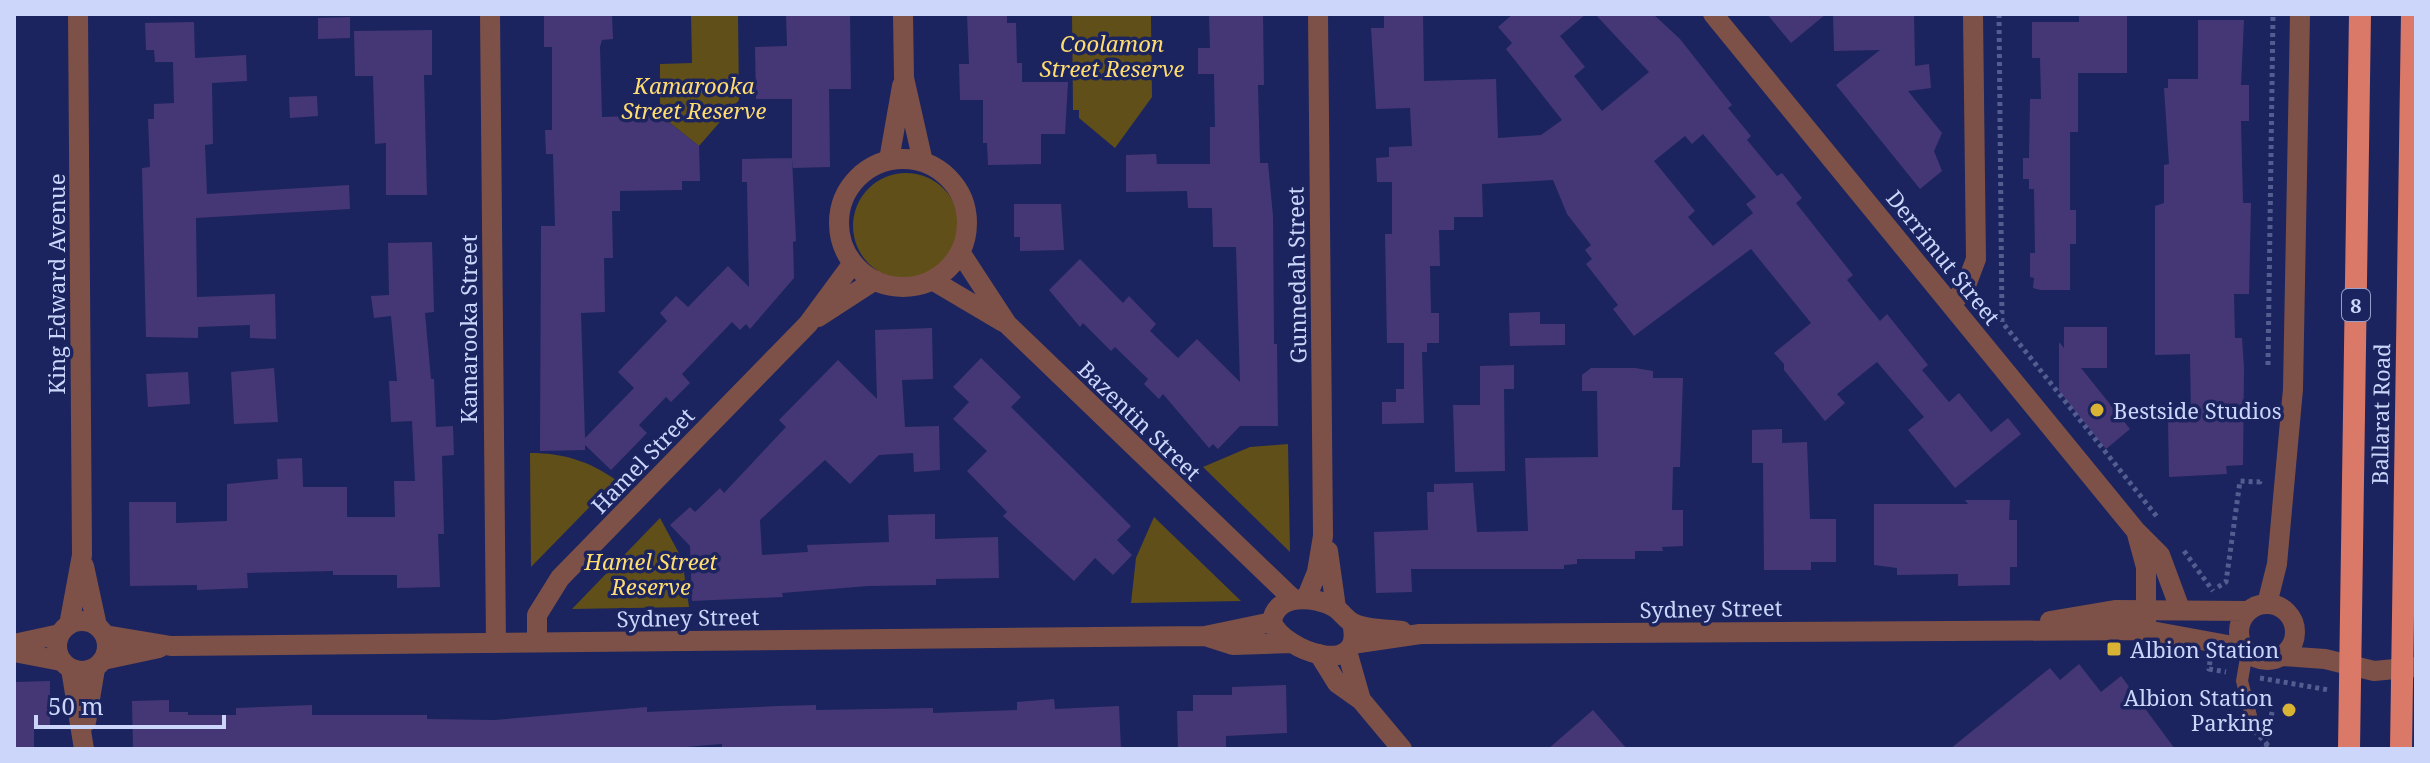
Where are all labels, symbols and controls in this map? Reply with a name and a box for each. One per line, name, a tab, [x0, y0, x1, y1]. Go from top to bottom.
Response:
park label: Coolamon Street Reserve	[1040, 28, 1185, 83]
park label: Kamarooka Street Reserve	[622, 70, 767, 125]
street label: King Edward Avenue	[41, 174, 71, 394]
street label: Derrimut Street	[1880, 183, 2008, 331]
street label: Gunnedah Street	[1279, 186, 1313, 364]
street label: Kamarooka Street	[453, 234, 483, 424]
road number: 8	[2342, 289, 2370, 321]
street label: Ballarat Road	[2364, 342, 2396, 485]
street label: Bazentin Street	[1072, 354, 1208, 487]
place label: Bestside Studios	[2113, 395, 2282, 425]
street label: Hamel Street	[584, 400, 700, 519]
marker: Bestside Studios	[2088, 401, 2106, 419]
park label: Hamel Street Reserve	[584, 546, 718, 601]
street label: Sydney Street	[1639, 592, 1783, 624]
street label: Sydney Street	[616, 601, 760, 633]
place label: Albion Station	[2130, 634, 2279, 664]
marker: Albion Station	[2105, 640, 2123, 658]
scale bar	[36, 679, 224, 729]
place label: Albion Station Parking	[2124, 682, 2273, 737]
text: 50 m	[48, 689, 104, 722]
marker: Albion Station Parking	[2280, 701, 2298, 719]

